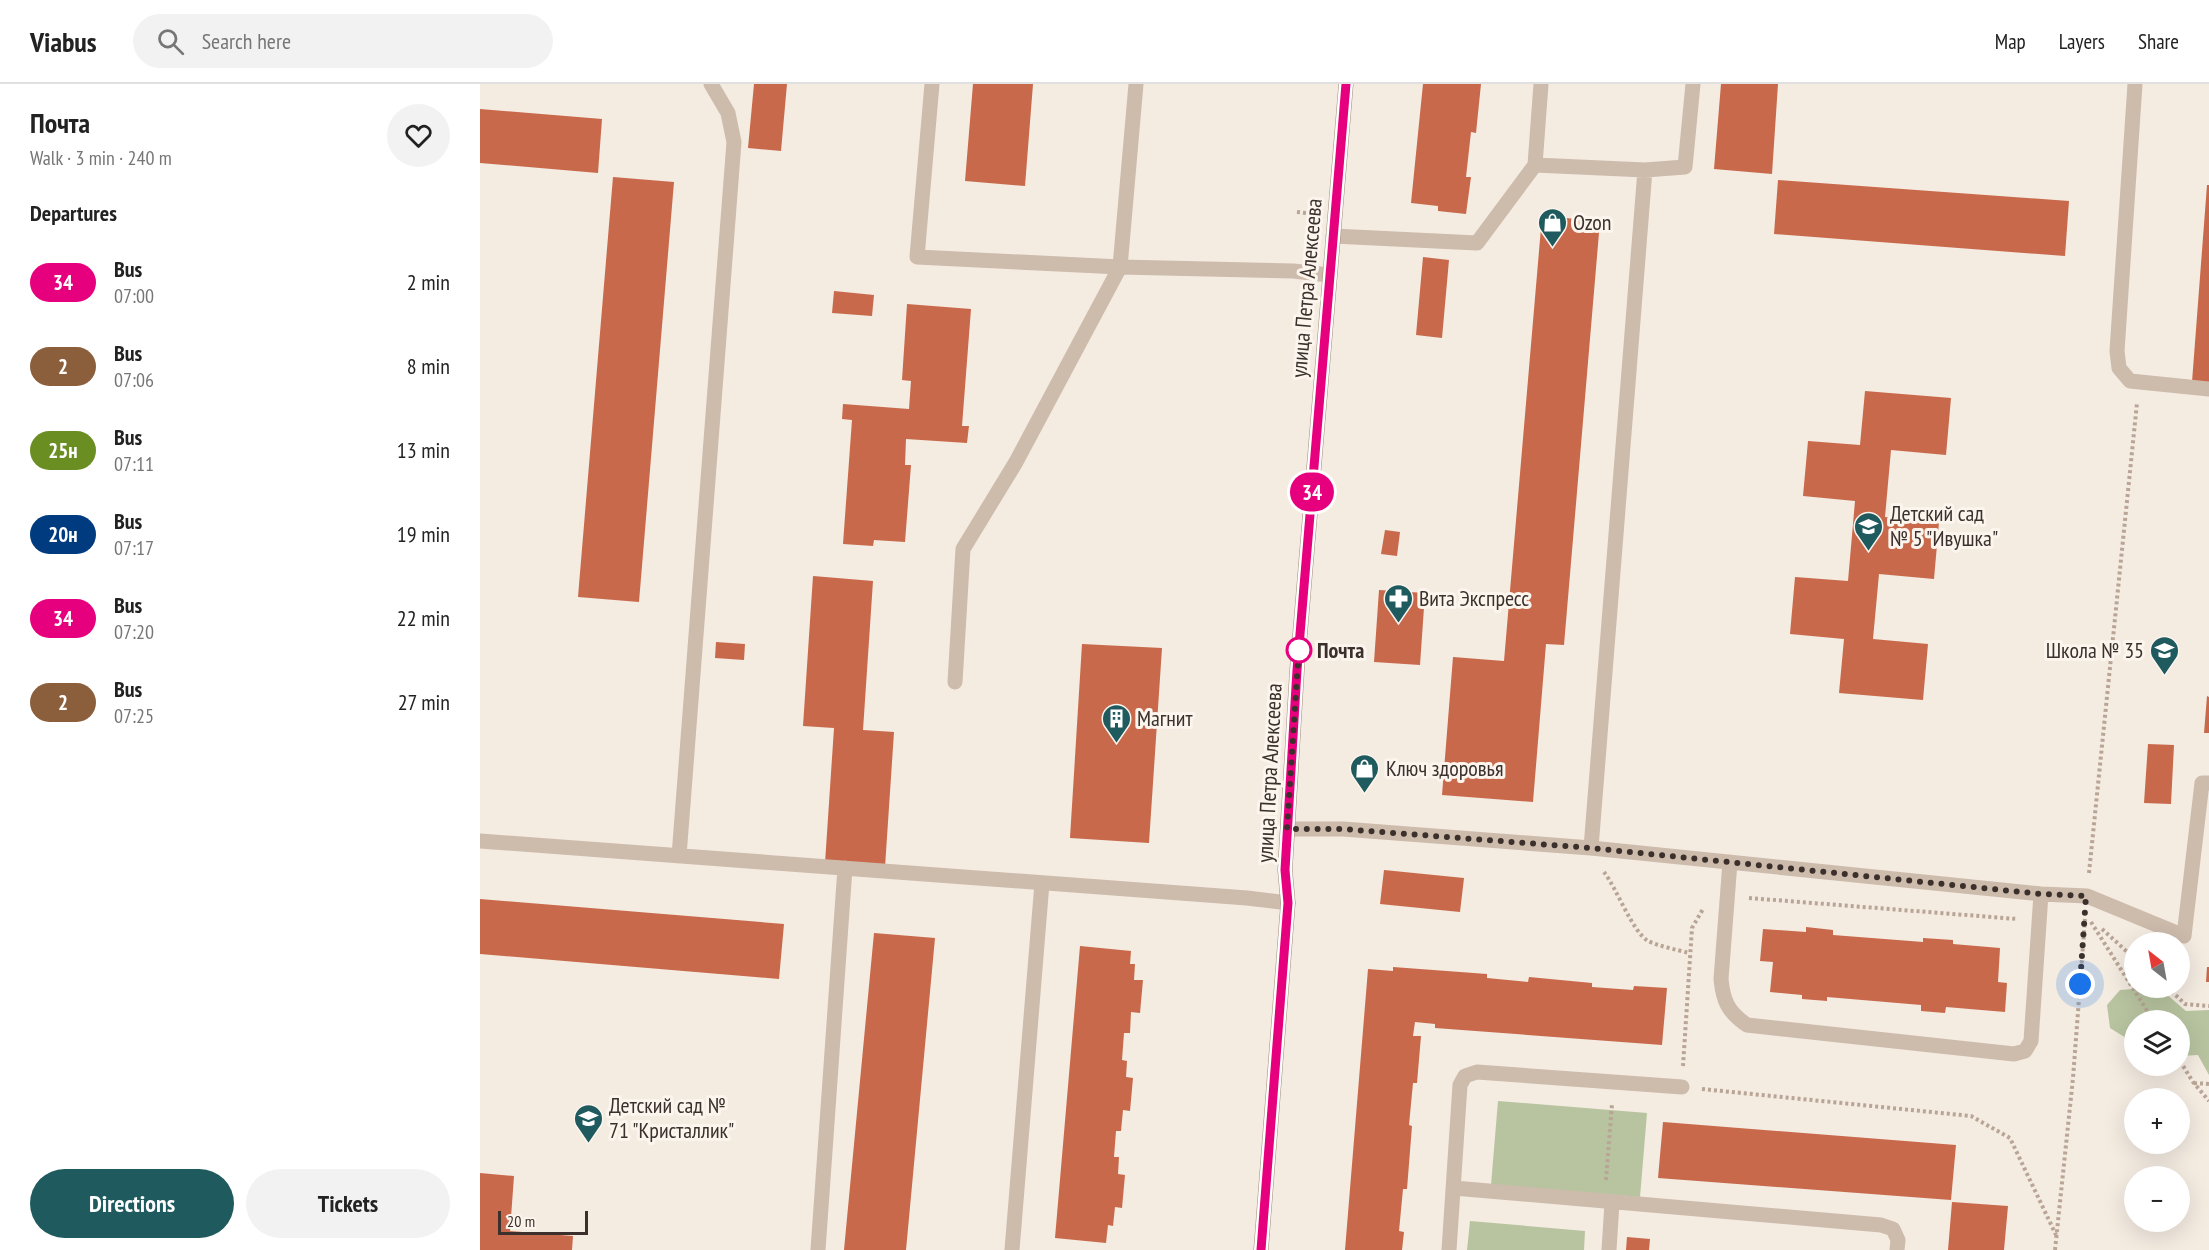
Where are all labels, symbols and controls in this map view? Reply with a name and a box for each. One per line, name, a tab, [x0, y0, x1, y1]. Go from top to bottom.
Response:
search box	[133, 14, 553, 68]
text: Viabus	[30, 23, 97, 60]
icon: search	[154, 25, 187, 58]
text: Search here	[202, 27, 291, 55]
text: Map	[1995, 28, 2026, 55]
text: Layers	[2059, 28, 2105, 55]
text: Share	[2138, 28, 2179, 55]
text: Почта	[30, 104, 90, 141]
button: heart	[387, 104, 450, 167]
text: Walk · 3 min · 240 m	[30, 145, 172, 171]
street label: улица Петра Алексеева	[1284, 197, 1328, 379]
text: Departures	[30, 199, 117, 227]
shop icon: Ozon	[1536, 206, 1568, 248]
place label: Ozon	[1573, 208, 1612, 236]
text: Bus	[114, 255, 142, 283]
text: 2 min	[407, 268, 450, 296]
text: 34	[53, 269, 73, 296]
text: 07:00	[114, 283, 154, 309]
text: Bus	[114, 339, 142, 367]
text: 8 min	[407, 352, 450, 380]
text: 2	[58, 353, 68, 380]
text: 07:06	[114, 367, 154, 393]
text: Bus	[114, 423, 142, 451]
text: 13 min	[397, 436, 450, 464]
text: 25н	[48, 437, 78, 464]
text: 07:11	[114, 451, 154, 477]
line badge: 34	[1285, 472, 1339, 512]
text: 34	[1302, 479, 1322, 506]
place label: Детский сад № 5 "Ивушка"	[1890, 499, 1998, 552]
text: Bus	[114, 507, 142, 535]
school or university icon: Детский сад № 5 "Ивушка"	[1853, 510, 1885, 552]
text: 19 min	[397, 520, 450, 548]
text: 20н	[48, 521, 78, 548]
text: 07:17	[114, 535, 154, 561]
pharmacy icon: Вита Экспресс	[1382, 582, 1414, 624]
place label: Вита Экспресс	[1419, 584, 1529, 612]
text: Bus	[114, 591, 142, 619]
text: 22 min	[397, 604, 450, 632]
text: 34	[53, 605, 73, 632]
text: 07:20	[114, 619, 154, 645]
school or university icon: Школа № 35	[2149, 634, 2181, 676]
place label: Почта	[1317, 636, 1364, 664]
place label: Школа № 35	[2046, 636, 2144, 664]
marker: Почта	[1286, 637, 1312, 663]
text: Bus	[114, 675, 142, 703]
street label: улица Петра Алексеева	[1250, 683, 1288, 863]
text: 27 min	[398, 688, 450, 716]
text: 2	[58, 689, 68, 716]
building icon: Магнит	[1100, 702, 1132, 744]
text: 07:25	[114, 703, 154, 729]
place label: Магнит	[1137, 704, 1194, 732]
shop icon: Ключ здоровья	[1349, 752, 1381, 794]
place label: Ключ здоровья	[1386, 754, 1503, 782]
north arrow	[2124, 932, 2190, 998]
map controls	[2124, 932, 2190, 1232]
your location	[2065, 969, 2095, 999]
button: layers	[2124, 1010, 2190, 1076]
button: +	[2124, 1088, 2190, 1154]
place label: Детский сад № 71 "Кристаллик"	[609, 1091, 734, 1144]
school or university icon: Детский сад № 71 "Кристаллик"	[572, 1102, 604, 1144]
button: −	[2124, 1166, 2190, 1232]
button: Directions	[30, 1169, 234, 1238]
button: Tickets	[246, 1169, 450, 1238]
scale bar	[498, 1208, 588, 1236]
text: 20 m	[507, 1211, 535, 1231]

